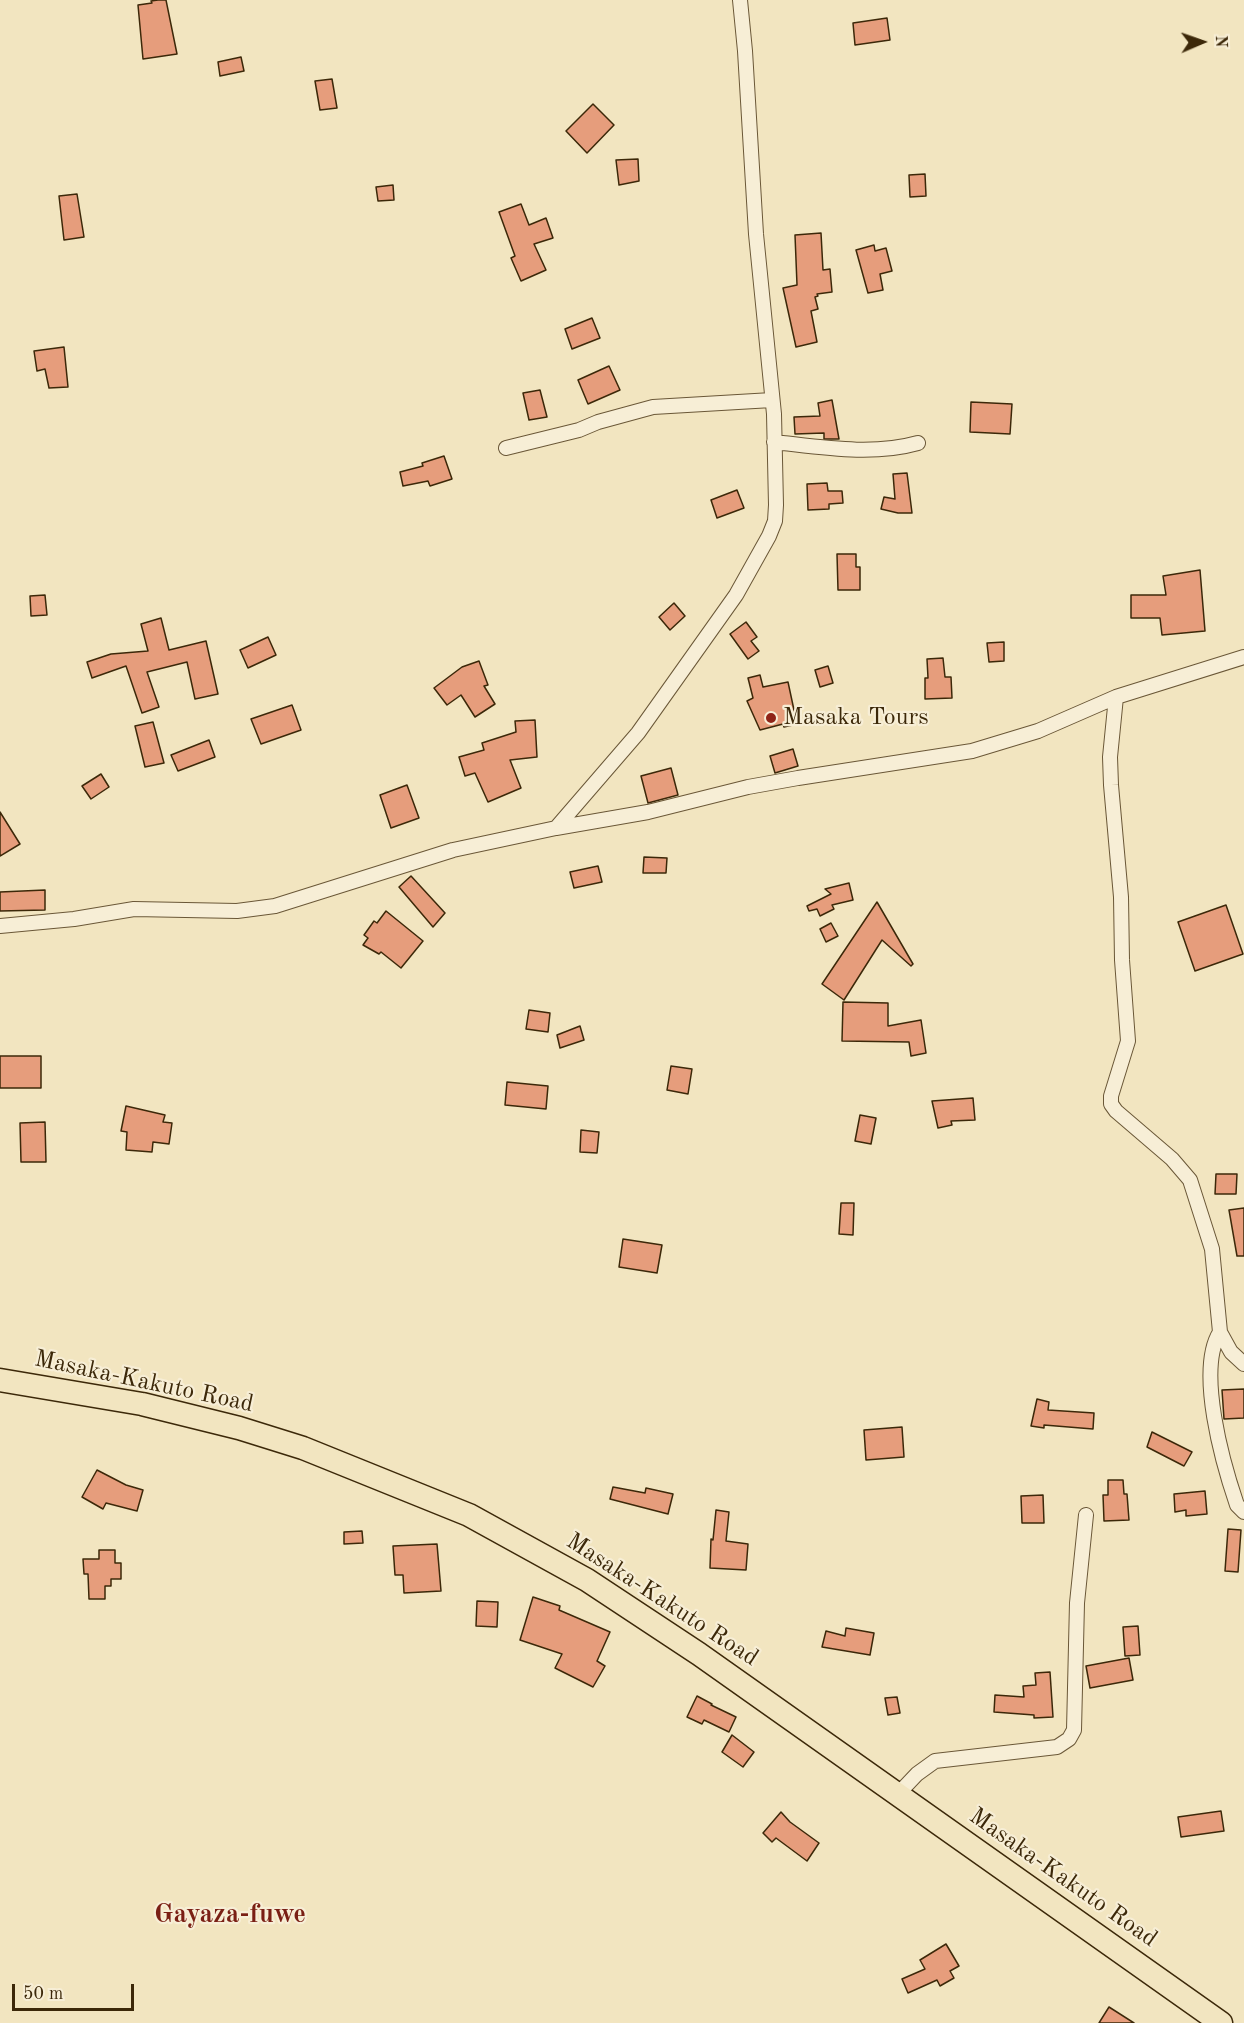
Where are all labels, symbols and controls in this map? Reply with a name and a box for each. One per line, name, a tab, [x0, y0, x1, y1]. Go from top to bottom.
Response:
north arrow	[1172, 12, 1232, 72]
text: N	[1212, 35, 1228, 48]
place label: Masaka Tours	[783, 704, 929, 732]
marker: Masaka Tours	[764, 711, 778, 725]
street label: Masaka-Kakuto Road	[32, 1345, 256, 1419]
street label: Masaka-Kakuto Road	[561, 1527, 763, 1673]
street label: Masaka-Kakuto Road	[963, 1802, 1163, 1954]
district label: Gayaza-fuwe	[154, 1899, 306, 1931]
scale bar	[15, 1972, 136, 2010]
text: 50 m	[23, 1985, 63, 2003]

